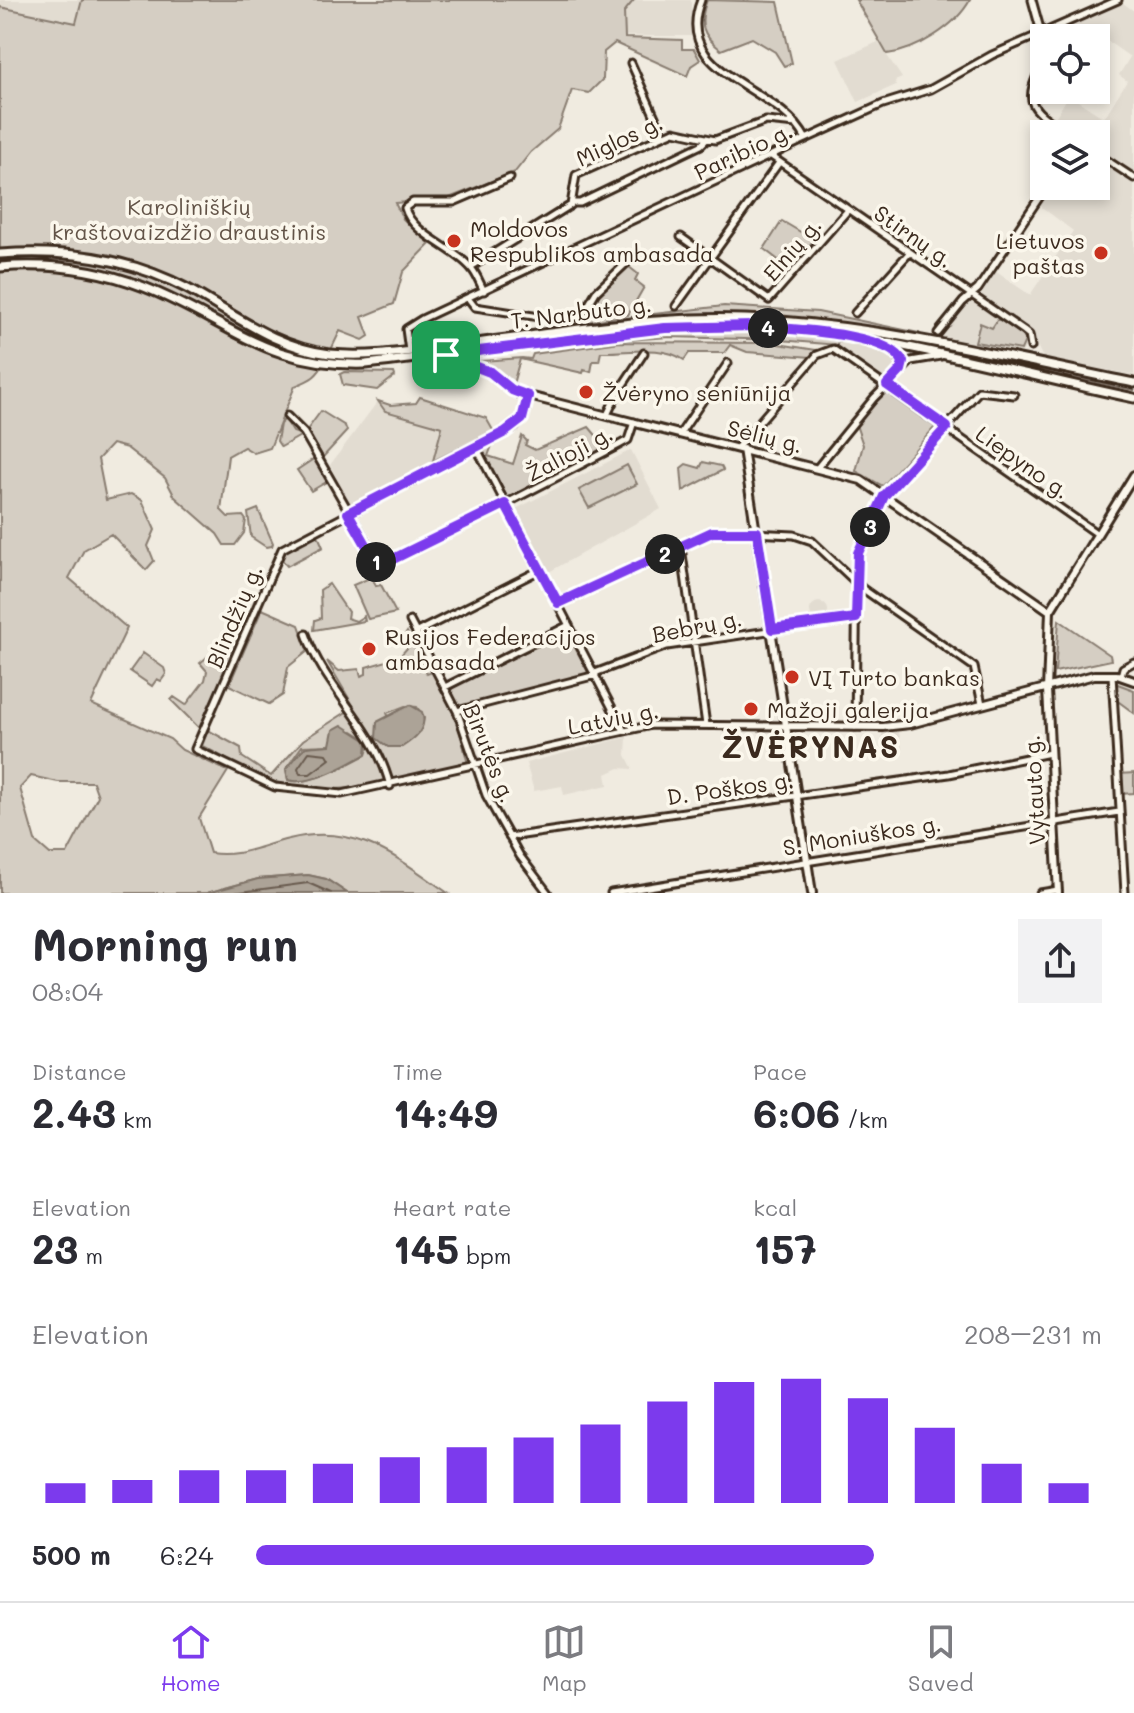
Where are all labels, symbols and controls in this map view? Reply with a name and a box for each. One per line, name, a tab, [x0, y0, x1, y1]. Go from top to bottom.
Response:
map controls	[1030, 24, 1110, 200]
button: locate	[1030, 24, 1110, 104]
street label: Miglos g.	[571, 107, 667, 173]
street label: Paribio g.	[689, 116, 797, 186]
button: layers	[1030, 120, 1110, 200]
park label: Karoliniškių kraštovaizdžio draustinis	[52, 192, 326, 246]
street label: Stirnų g.	[869, 198, 959, 274]
street label: Elnių g.	[756, 211, 828, 287]
place label: Moldovos Respublikos ambasada	[470, 214, 714, 268]
place label: Lietuvos paštas	[996, 226, 1085, 280]
marker: Moldovos Respublikos ambasada	[445, 232, 463, 250]
marker: Lietuvos paštas	[1092, 244, 1110, 262]
street label: T. Narbuto g.	[509, 289, 653, 335]
pin: 4	[748, 308, 788, 348]
text: 4	[761, 313, 775, 342]
pin	[412, 321, 480, 389]
icon: arrive	[424, 333, 468, 377]
place label: Žvėryno seniūnija	[602, 378, 792, 407]
marker: Žvėryno seniūnija	[577, 383, 595, 401]
street label: Sėlių g.	[724, 413, 806, 459]
street label: Žalioji g.	[521, 418, 617, 488]
street label: Liepyno g.	[970, 419, 1076, 505]
pin: 3	[850, 507, 890, 547]
text: 3	[863, 512, 877, 541]
pin: 2	[645, 534, 685, 574]
text: 2	[659, 539, 671, 568]
pin: 1	[356, 542, 396, 582]
text: 1	[371, 547, 381, 576]
street label: Blindžių g.	[199, 560, 269, 672]
street label: Bebrų g.	[650, 603, 744, 649]
place label: Rusijos Federacijos ambasada	[385, 622, 596, 676]
marker: Rusijos Federacijos ambasada	[360, 640, 378, 658]
place label: VĮ Turto bankas	[808, 663, 980, 692]
marker: VĮ Turto bankas	[783, 668, 801, 686]
street label: Latvių g.	[565, 695, 661, 741]
place label: Mažoji galerija	[767, 695, 929, 724]
street label: Birutės g.	[457, 699, 523, 807]
marker: Mažoji galerija	[742, 700, 760, 718]
district label: ŽVĖRYNAS	[721, 726, 901, 766]
street label: Vytauto g.	[1017, 734, 1051, 846]
street label: D. Poškos g.	[665, 765, 795, 811]
street label: S. Moniuškos g.	[781, 808, 943, 862]
text: Morning run	[32, 915, 298, 972]
button: share	[1018, 919, 1102, 1003]
text: 08:04	[32, 974, 103, 1008]
text: Distance	[32, 1057, 127, 1086]
text: Time	[393, 1057, 443, 1086]
text: Pace	[753, 1057, 807, 1086]
text: 2.43	[32, 1086, 116, 1138]
text: 14:49	[393, 1086, 498, 1138]
text: 6:06	[753, 1086, 840, 1138]
text: km	[116, 1105, 152, 1134]
text: /km	[840, 1105, 888, 1134]
text: Elevation	[32, 1193, 131, 1222]
text: Heart rate	[393, 1193, 511, 1222]
text: kcal	[753, 1193, 797, 1222]
text: 23	[32, 1222, 78, 1274]
text: 145	[393, 1222, 459, 1274]
text: 157	[753, 1222, 817, 1274]
text: m	[78, 1241, 103, 1270]
text: bpm	[459, 1241, 511, 1270]
text: Elevation	[32, 1317, 149, 1351]
text: 208–231 m	[964, 1317, 1102, 1351]
text: 500 m	[32, 1538, 111, 1572]
text: 6:24	[160, 1538, 214, 1572]
tab: Home	[161, 1620, 221, 1697]
tab: Map	[542, 1620, 587, 1697]
tab: Saved	[908, 1620, 973, 1697]

